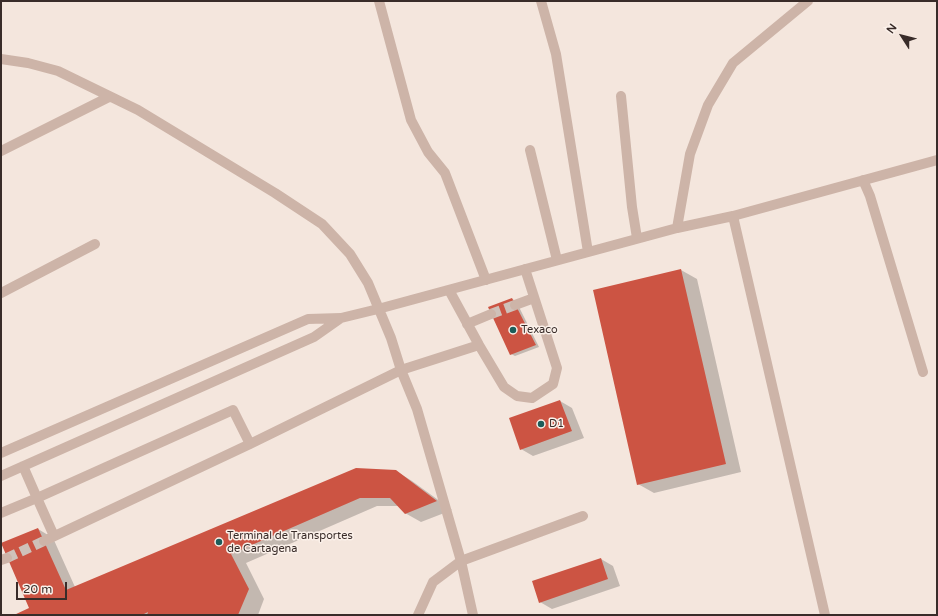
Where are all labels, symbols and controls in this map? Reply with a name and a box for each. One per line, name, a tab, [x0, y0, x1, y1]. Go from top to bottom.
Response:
north arrow	[882, 16, 922, 56]
text: N	[884, 21, 900, 36]
place label: Texaco	[521, 323, 558, 337]
marker: Texaco	[508, 325, 518, 335]
place label: D1	[549, 417, 564, 431]
marker: D1	[536, 419, 546, 429]
place label: Terminal de Transportes de Cartagena	[227, 529, 353, 555]
marker: Terminal de Transportes de Cartagena	[214, 537, 224, 547]
scale bar	[18, 574, 69, 600]
text: 20 m	[23, 582, 52, 596]

